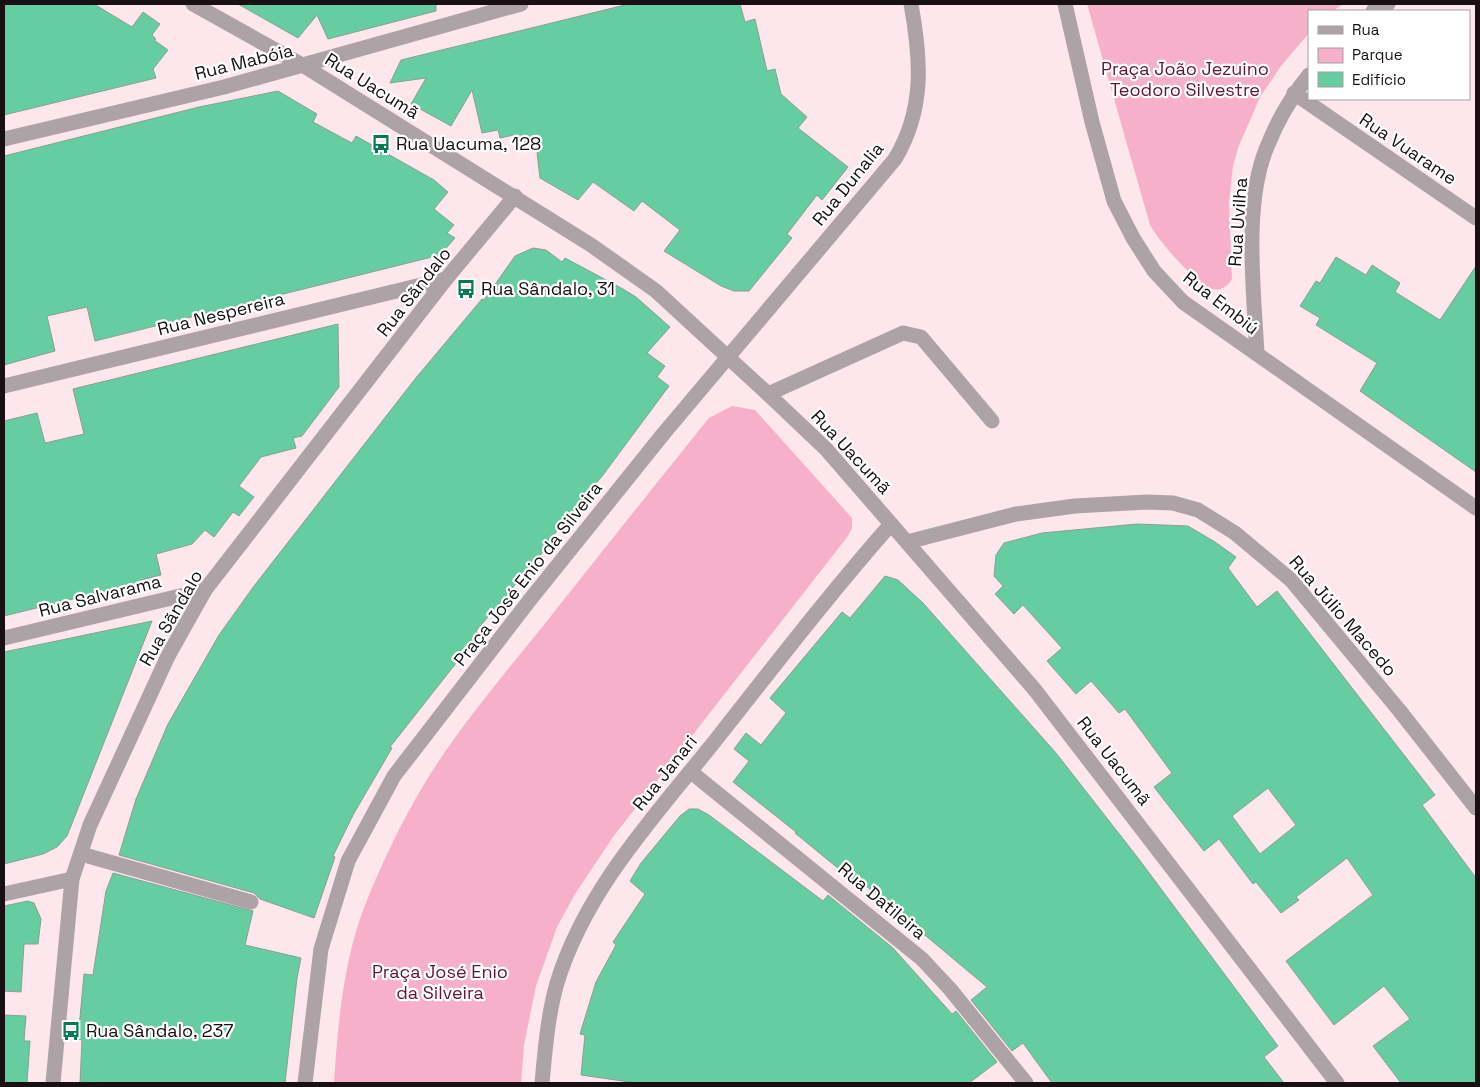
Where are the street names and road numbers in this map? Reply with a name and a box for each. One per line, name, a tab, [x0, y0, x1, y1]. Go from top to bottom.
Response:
street label: Rua Mabóia	[192, 38, 296, 85]
street label: Rua Uacumã	[321, 47, 424, 124]
street label: Rua Vuarame	[1355, 108, 1461, 190]
street label: Rua Dunalia	[807, 137, 888, 230]
street label: Rua Uvilha	[1223, 177, 1252, 267]
street label: Rua Sãndalo	[372, 242, 456, 341]
street label: Rua Embiú	[1179, 266, 1264, 339]
street label: Rua Nespereira	[155, 287, 287, 340]
street label: Rua Uacumã	[806, 405, 896, 499]
street label: Praça José Enio da Silveira	[448, 477, 607, 671]
street label: Rua Júlio Macedo	[1285, 550, 1402, 681]
street label: Rua Sãndalo	[134, 566, 207, 670]
street label: Rua Salvarama	[36, 569, 164, 622]
street label: Rua Uacumã	[1072, 711, 1156, 810]
street label: Rua Janari	[627, 730, 702, 815]
street label: Rua Datileira	[834, 857, 931, 944]

